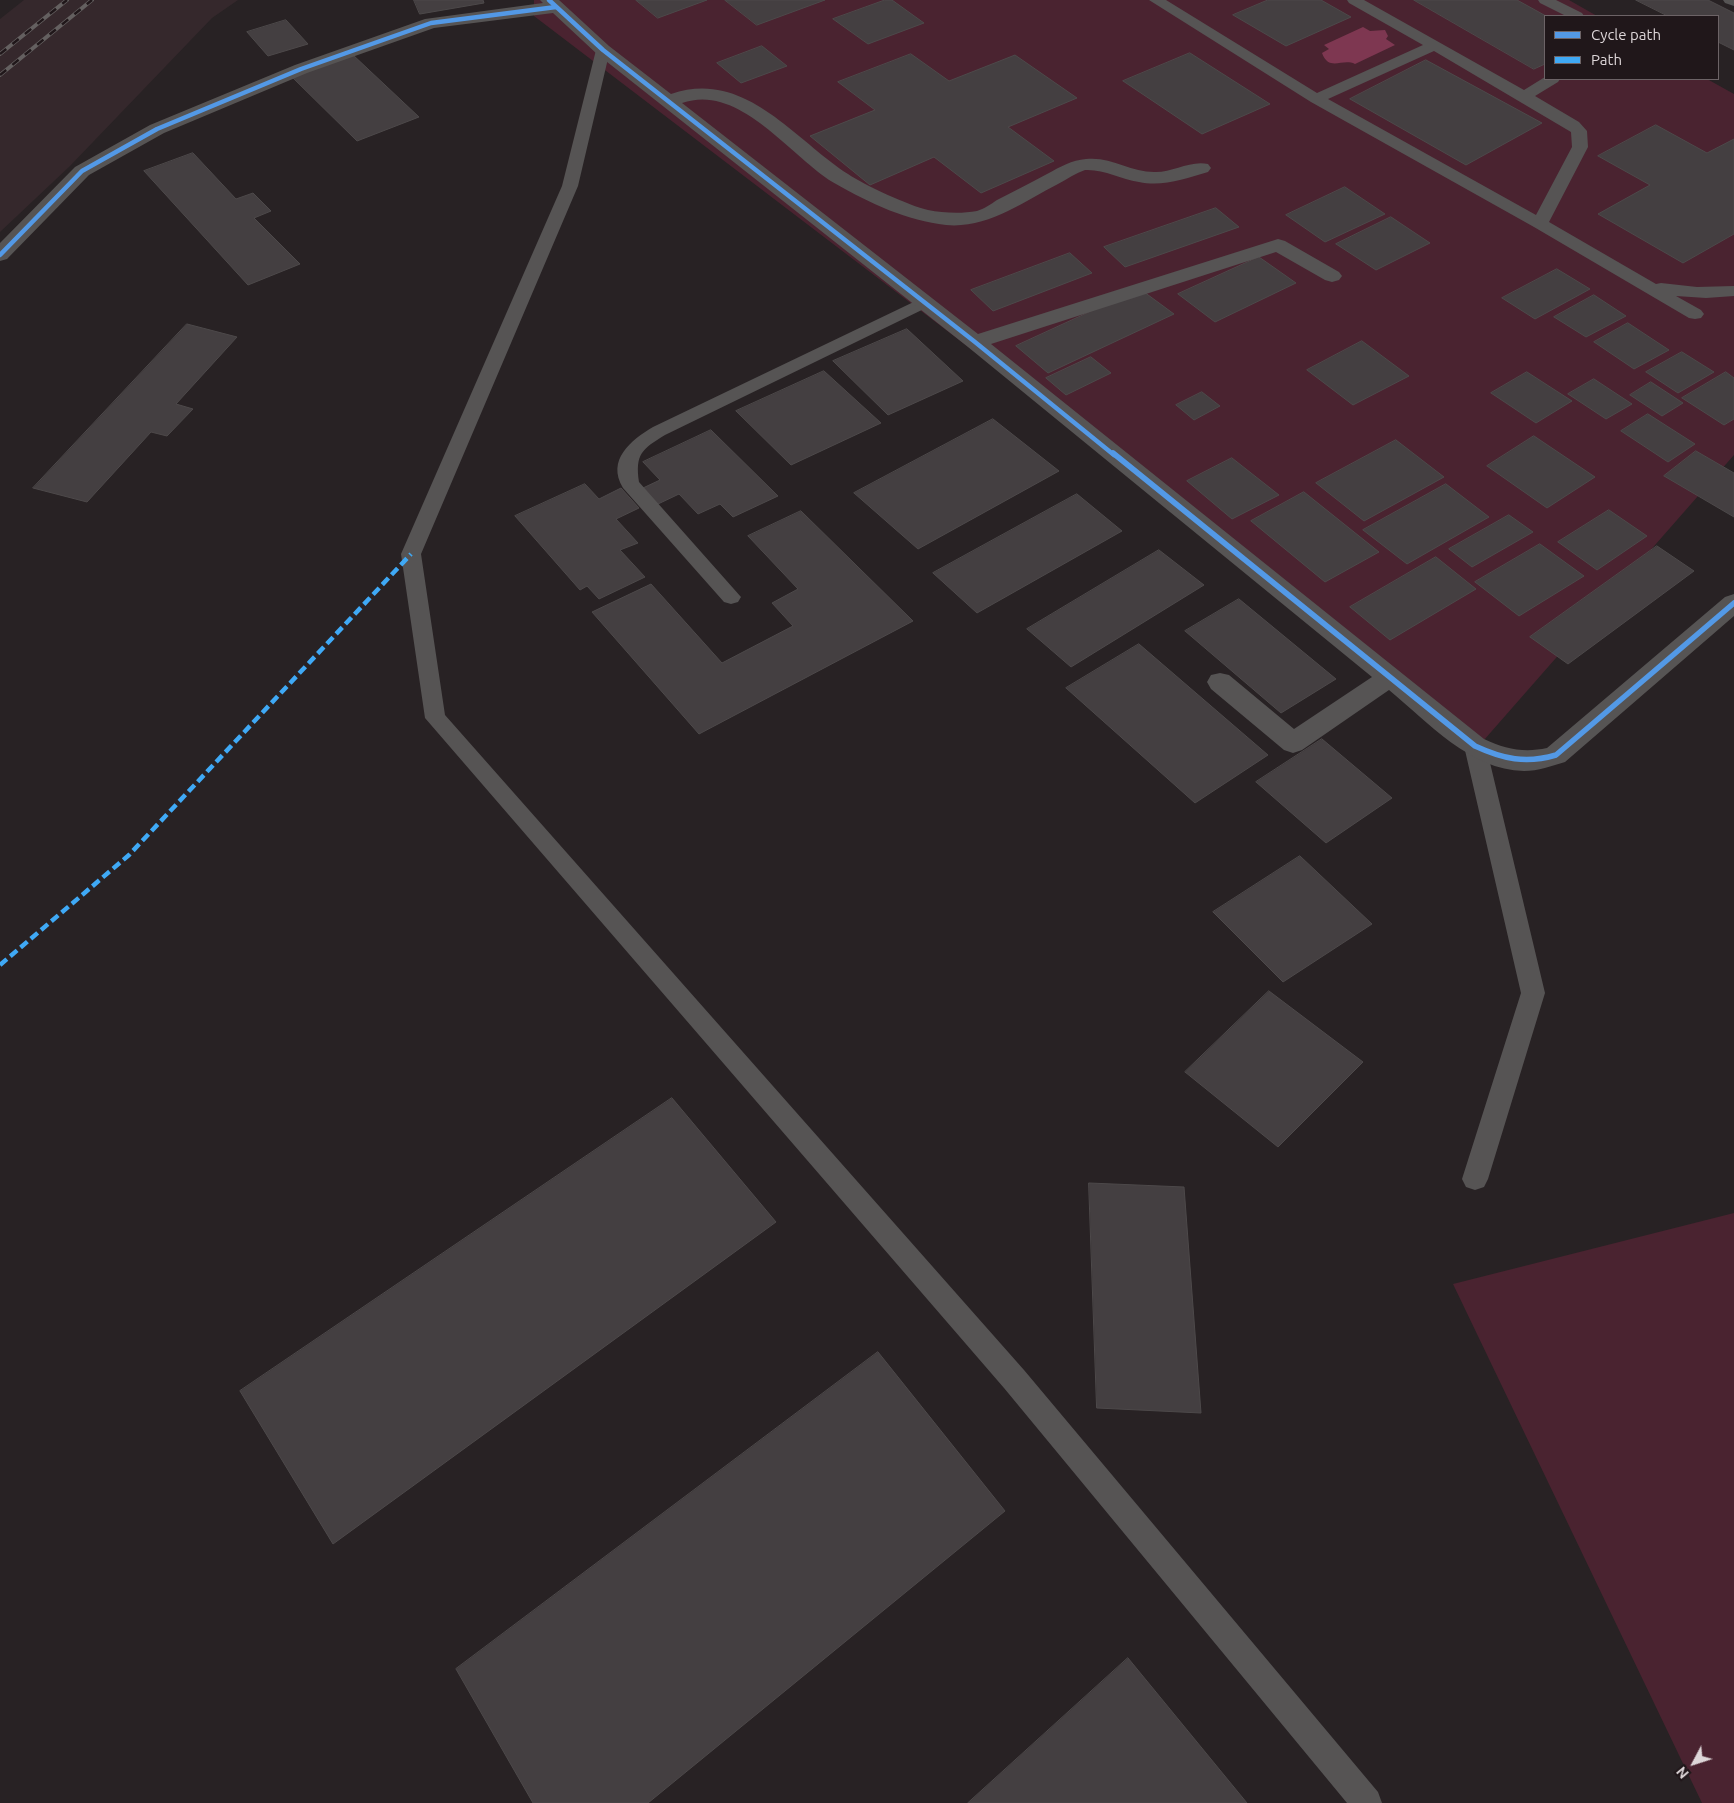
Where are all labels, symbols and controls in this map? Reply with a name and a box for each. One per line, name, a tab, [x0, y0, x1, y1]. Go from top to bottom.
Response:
legend	[1544, 15, 1719, 80]
text: Cycle path	[1591, 26, 1661, 43]
text: Path	[1591, 51, 1622, 68]
north arrow	[1669, 1738, 1719, 1788]
text: N	[1673, 1764, 1692, 1782]

